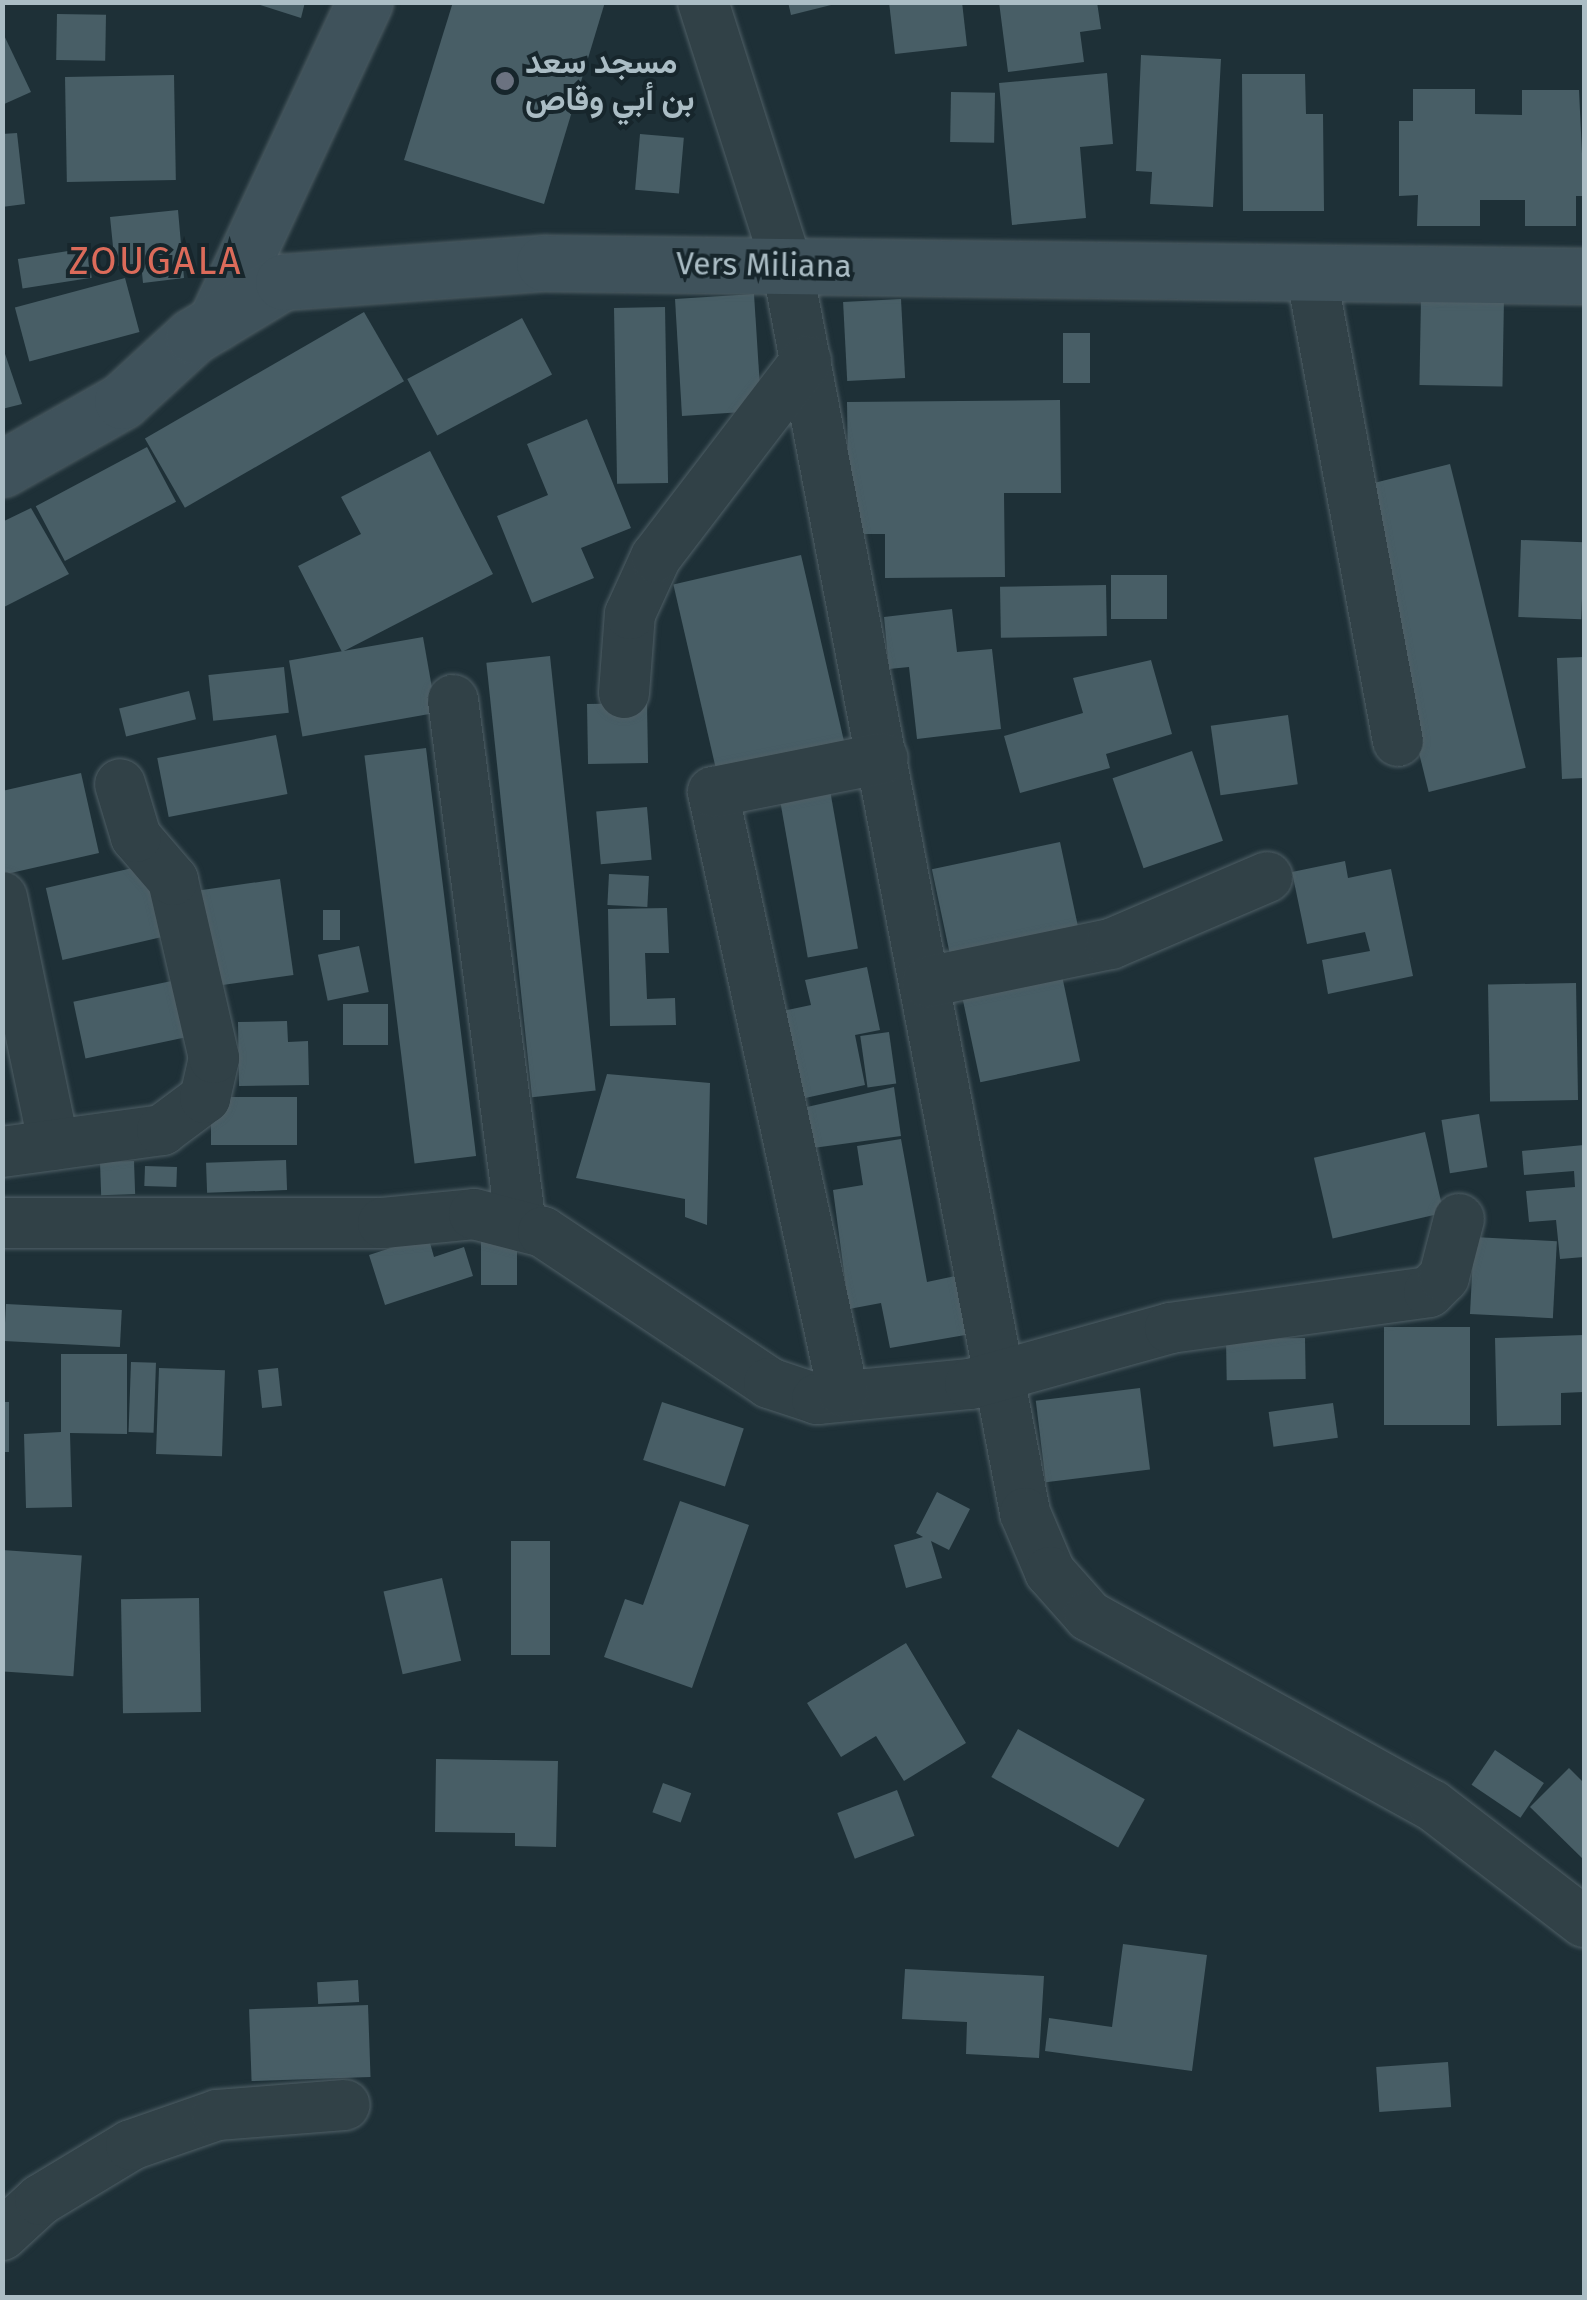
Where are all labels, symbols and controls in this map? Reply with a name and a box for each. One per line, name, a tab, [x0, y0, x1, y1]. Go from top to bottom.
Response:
place label: مسجد سعد بن أبي وقاص	[525, 44, 695, 119]
marker: مسجد سعد بن أبي وقاص	[494, 70, 516, 92]
district label: ZOUGALA	[69, 239, 243, 285]
street label: Vers Miliana	[676, 244, 852, 286]

